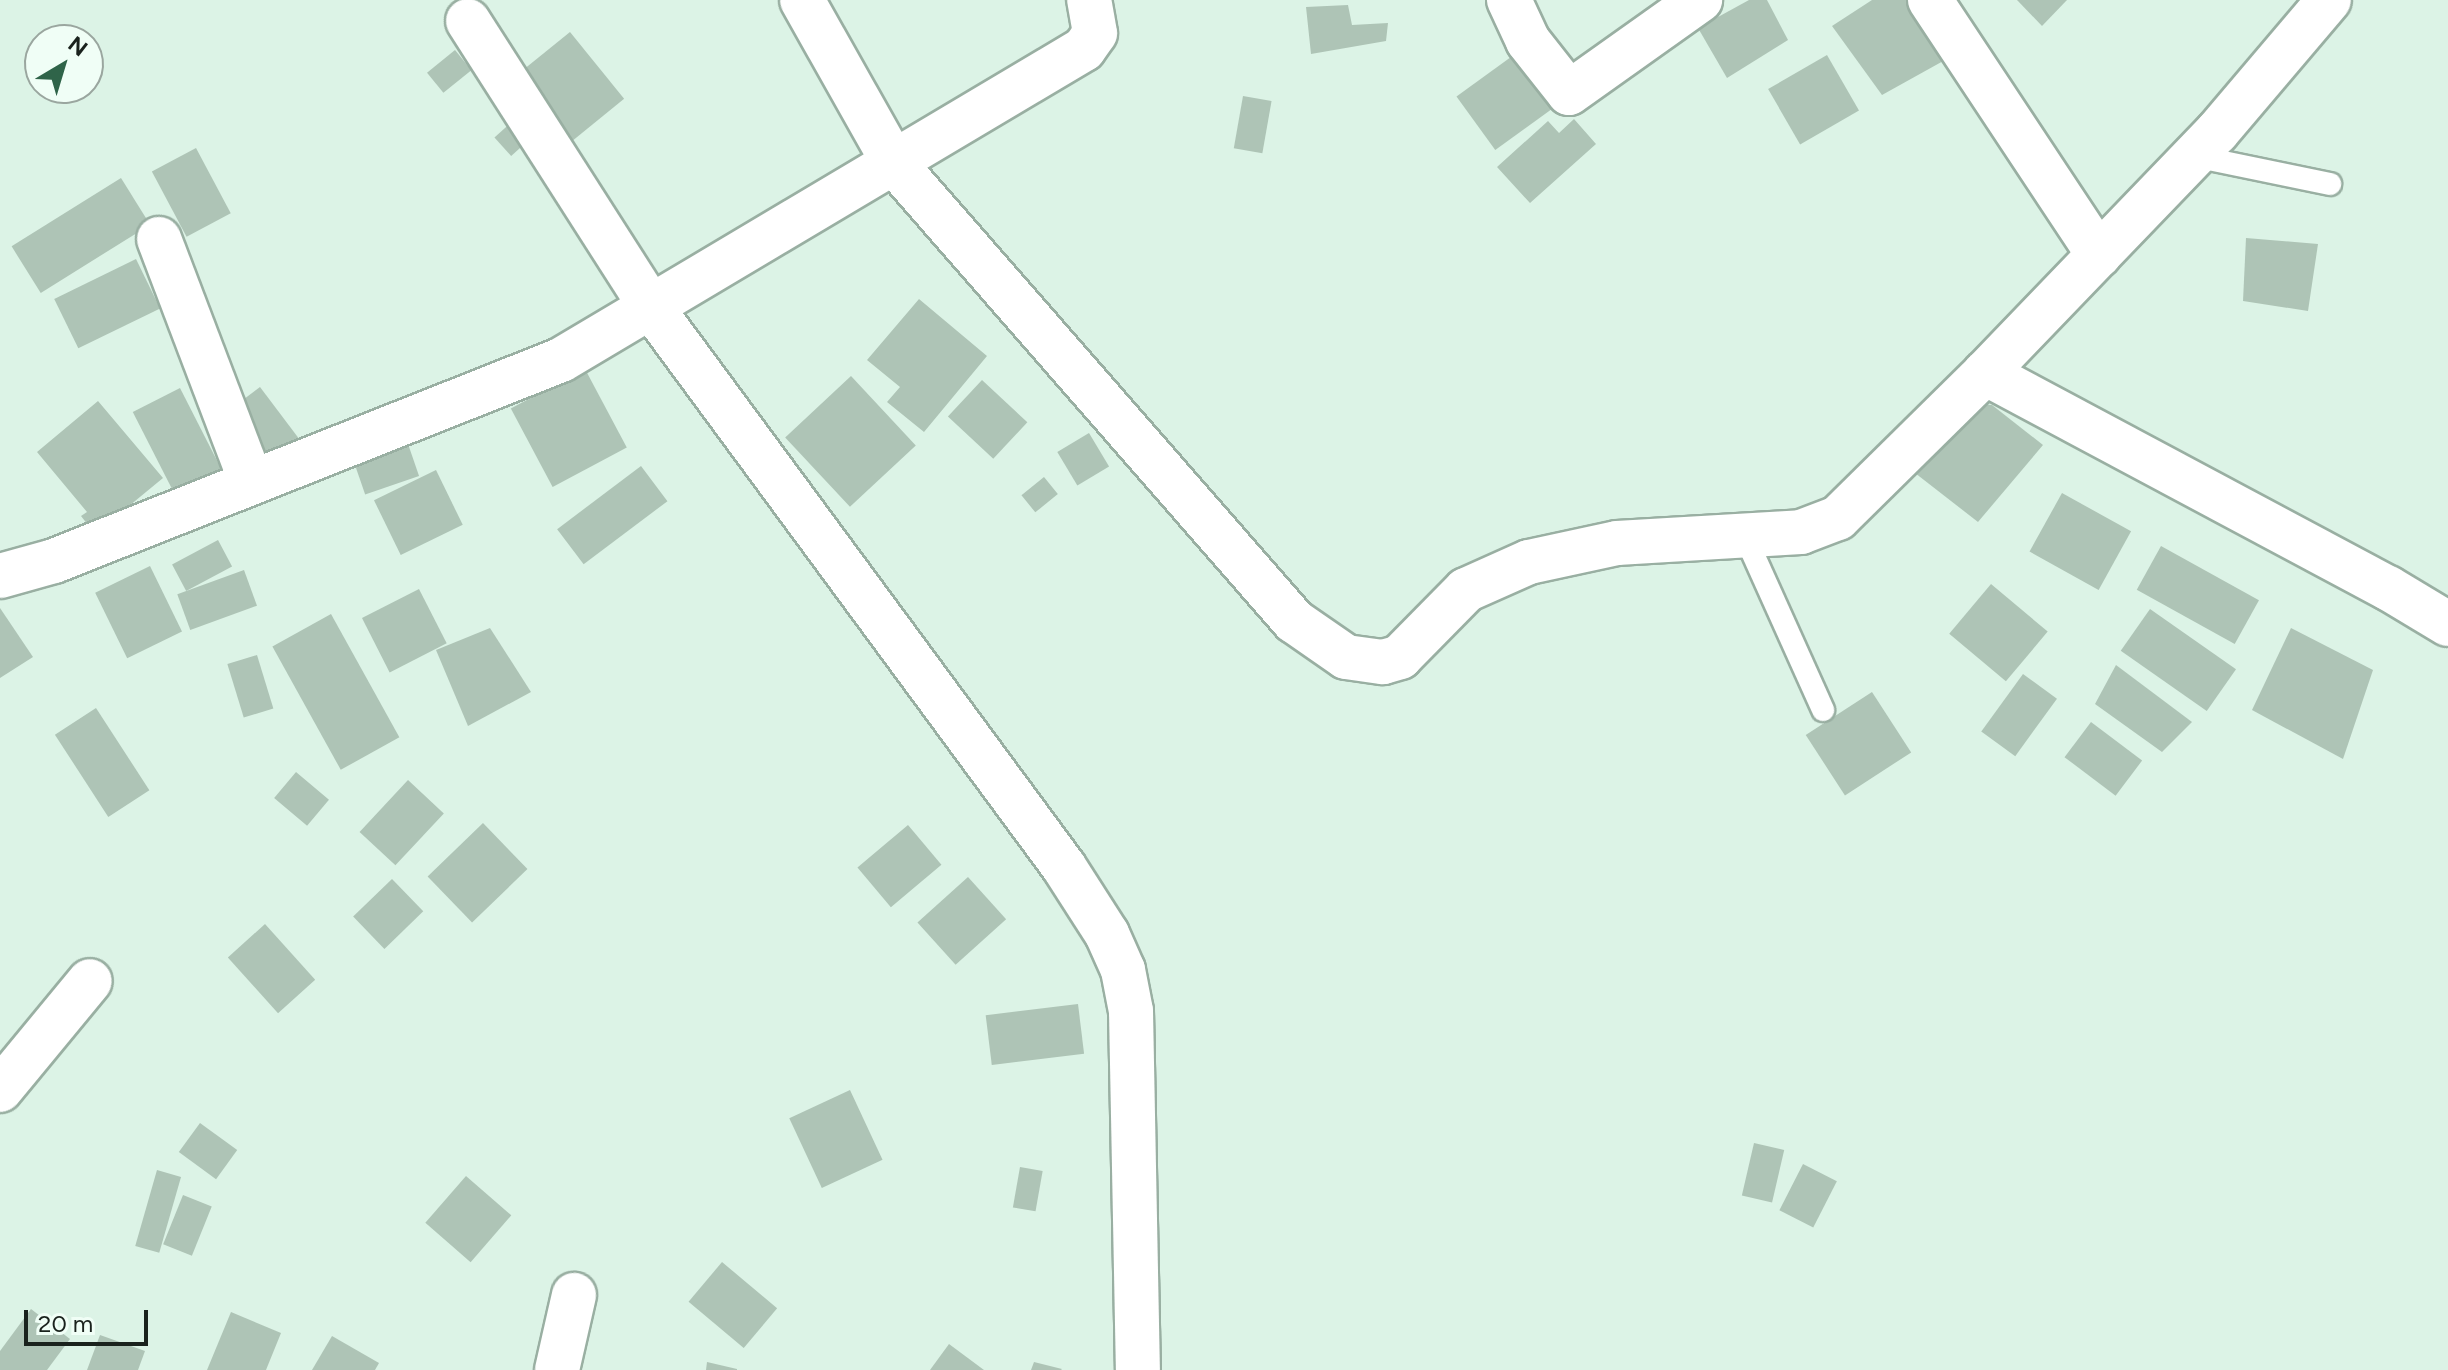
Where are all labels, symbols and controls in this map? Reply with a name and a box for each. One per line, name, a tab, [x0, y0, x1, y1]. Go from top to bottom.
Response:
north arrow	[24, 24, 104, 104]
text: N	[63, 30, 93, 62]
scale bar	[28, 1294, 152, 1344]
text: 20 m	[38, 1309, 93, 1338]

